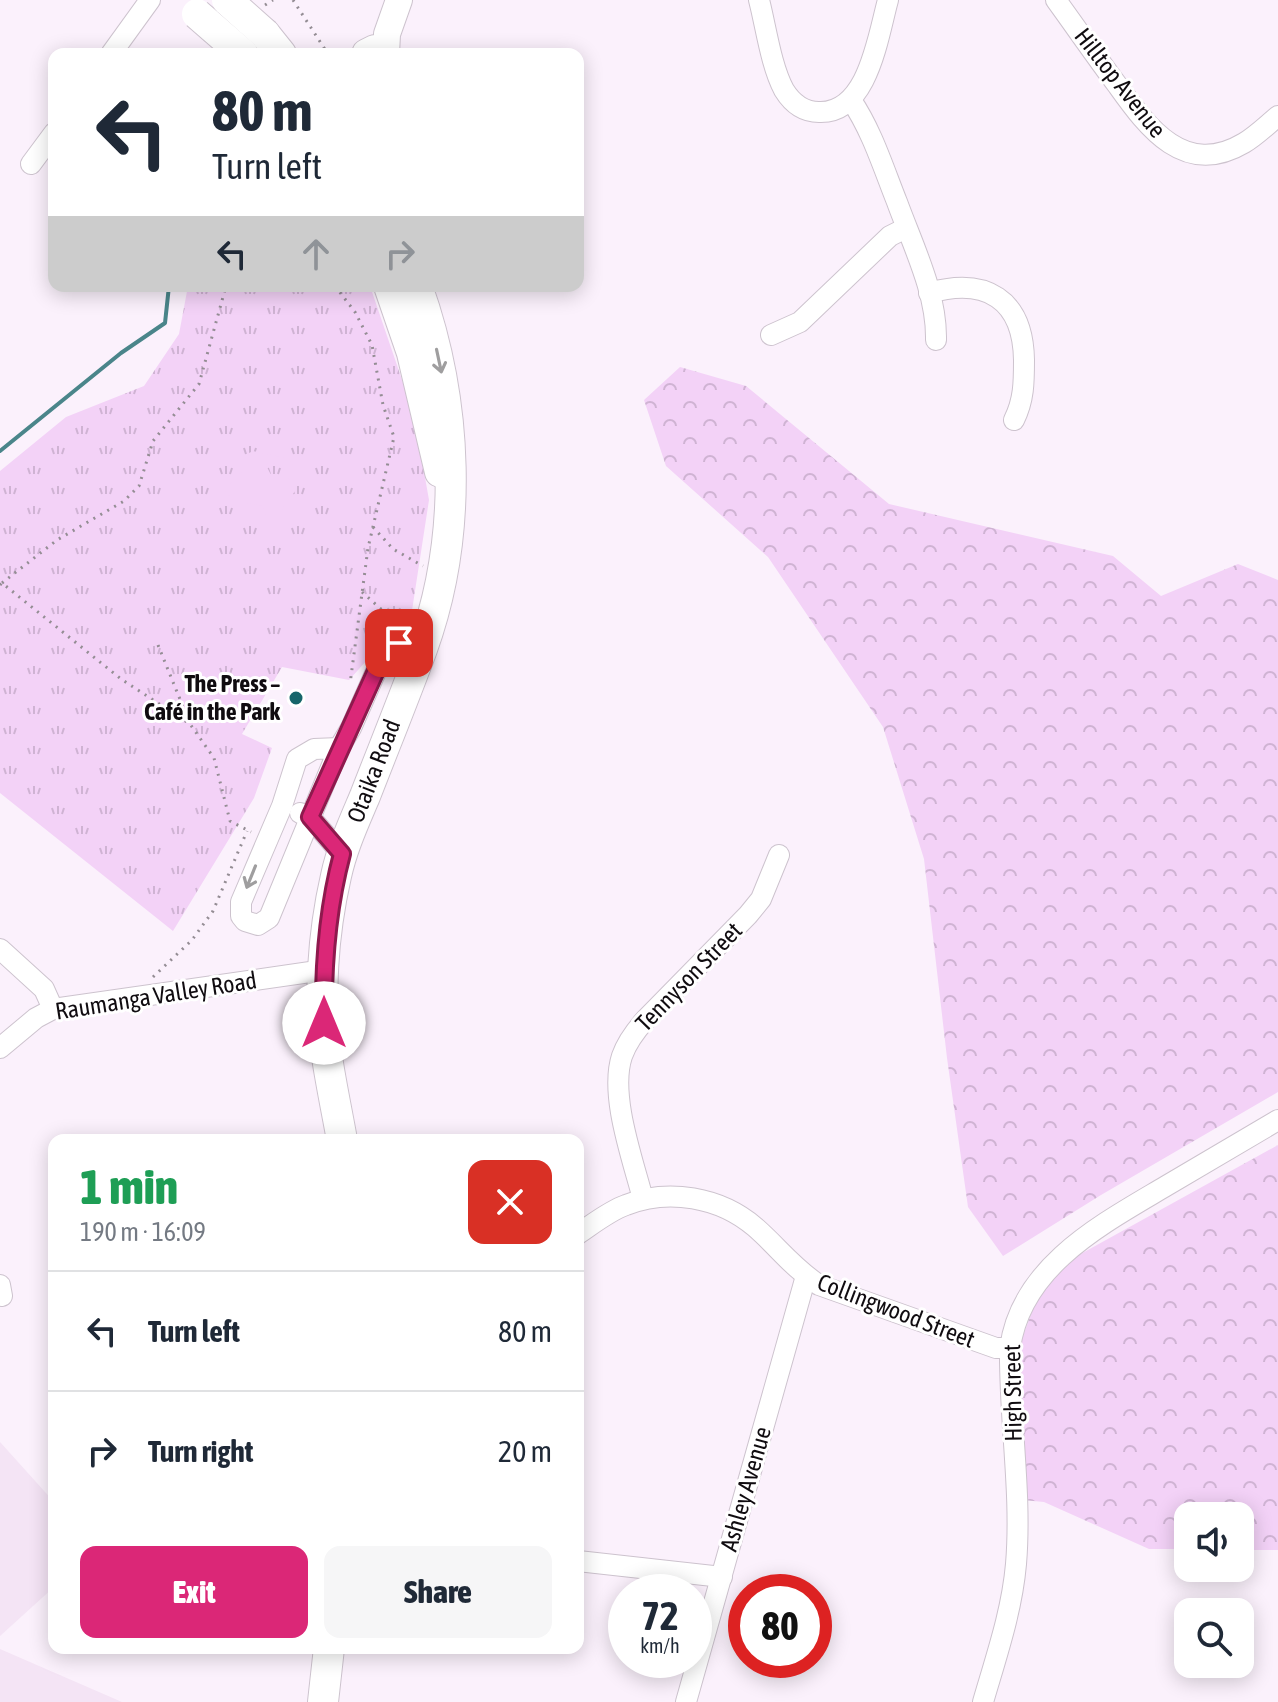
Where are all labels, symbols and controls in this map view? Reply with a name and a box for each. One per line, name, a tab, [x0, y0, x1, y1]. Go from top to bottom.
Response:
street label: Hilltop Avenue	[1069, 23, 1171, 143]
text: 80 m	[212, 79, 313, 143]
icon: left	[80, 80, 184, 184]
text: Turn left	[212, 145, 322, 187]
icon: left	[210, 232, 254, 276]
icon: ahead	[294, 232, 338, 276]
icon: right	[378, 232, 422, 276]
one-way arrow	[432, 348, 447, 373]
pin	[365, 609, 433, 677]
icon: arrive	[377, 621, 421, 665]
place label: The Press – Café in the Park	[144, 670, 280, 725]
marker: The Press – Café in the Park	[287, 689, 305, 707]
street label: Otaika Road	[341, 715, 406, 826]
one-way arrow	[243, 864, 258, 889]
street label: Tennyson Street	[630, 917, 747, 1037]
street label: Raumanga Valley Road	[53, 966, 259, 1025]
position arrow	[282, 981, 366, 1065]
text: 1 min	[80, 1159, 178, 1214]
button: close	[468, 1160, 552, 1244]
text: 190 m · 16:09	[80, 1217, 206, 1247]
street label: Collingwood Street	[814, 1268, 979, 1353]
icon: left	[80, 1309, 124, 1353]
text: Turn left	[148, 1314, 240, 1348]
text: 80 m	[498, 1314, 552, 1348]
street label: High Street	[998, 1344, 1027, 1442]
street label: Ashley Avenue	[715, 1423, 776, 1554]
icon: right	[80, 1429, 124, 1473]
text: Turn right	[148, 1434, 254, 1468]
text: 20 m	[498, 1434, 552, 1468]
map controls	[1174, 1502, 1254, 1678]
button: sound	[1174, 1502, 1254, 1582]
button: Exit	[80, 1546, 308, 1638]
button: Share	[324, 1546, 552, 1638]
speed limit sign: 80	[728, 1574, 832, 1678]
text: 72	[641, 1593, 679, 1638]
button: search	[1174, 1598, 1254, 1678]
text: km/h	[640, 1634, 680, 1657]

